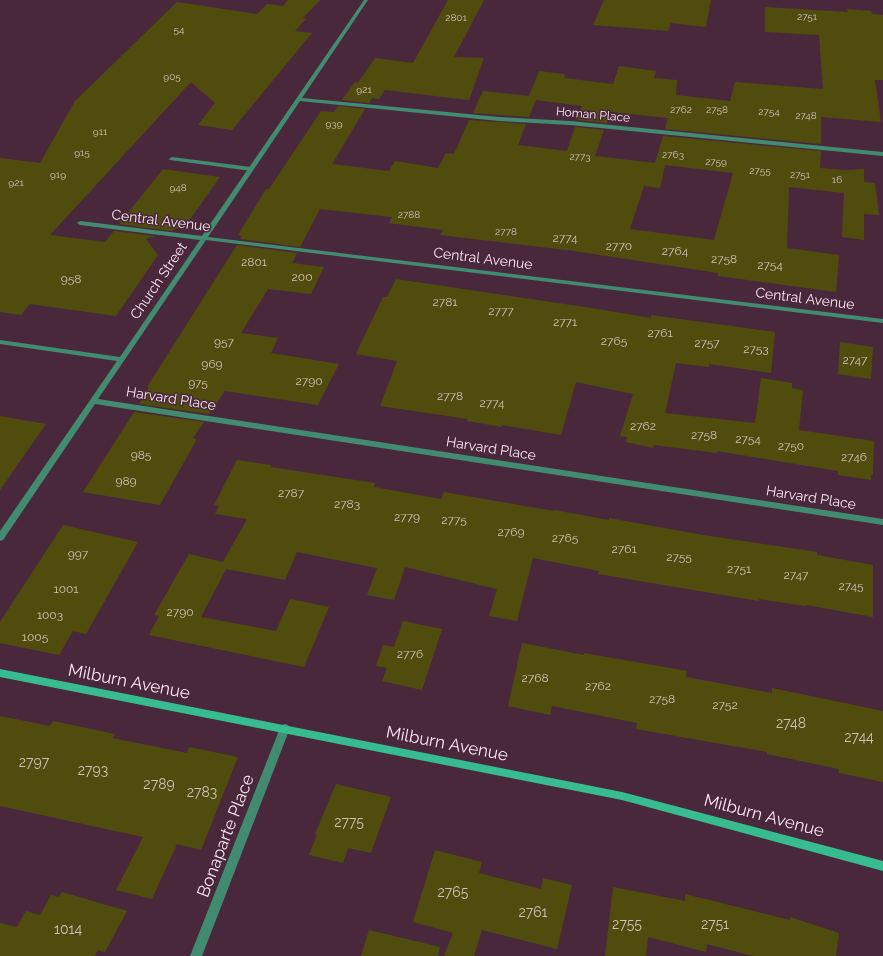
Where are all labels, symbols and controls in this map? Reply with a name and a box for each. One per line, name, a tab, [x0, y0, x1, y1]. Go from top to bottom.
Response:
house number: 2751	[797, 11, 817, 23]
house number: 2801	[445, 12, 467, 24]
house number: 54	[174, 24, 184, 36]
house number: 905	[163, 71, 181, 83]
house number: 921	[356, 84, 372, 96]
house number: 2762	[670, 104, 692, 116]
house number: 2758	[706, 104, 728, 116]
street label: Homan Place	[555, 105, 631, 125]
house number: 2754	[758, 106, 780, 118]
house number: 2748	[795, 110, 817, 122]
house number: 939	[325, 118, 343, 130]
house number: 911	[93, 126, 107, 138]
house number: 915	[74, 147, 90, 159]
house number: 2763	[662, 149, 684, 161]
house number: 2773	[569, 151, 591, 163]
house number: 2759	[705, 156, 727, 168]
house number: 2755	[749, 165, 771, 177]
house number: 919	[50, 169, 66, 181]
house number: 2751	[790, 169, 810, 181]
house number: 16	[832, 174, 842, 186]
house number: 921	[8, 177, 24, 189]
house number: 948	[169, 182, 187, 194]
street label: Central Avenue	[111, 207, 211, 235]
house number: 2788	[398, 209, 420, 221]
house number: 2778	[495, 226, 517, 238]
house number: 2774	[552, 231, 578, 245]
street label: Church Street	[127, 239, 191, 323]
house number: 2770	[606, 239, 632, 253]
house number: 2764	[662, 244, 688, 258]
street label: Central Avenue	[433, 245, 533, 273]
house number: 2758	[711, 252, 737, 266]
house number: 2801	[241, 255, 267, 269]
house number: 2754	[757, 258, 783, 272]
house number: 200	[292, 270, 312, 284]
house number: 958	[61, 272, 81, 286]
street label: Central Avenue	[755, 285, 855, 313]
house number: 2781	[433, 295, 457, 309]
house number: 2777	[488, 304, 514, 318]
house number: 2771	[553, 315, 577, 329]
house number: 2761	[647, 326, 673, 340]
house number: 2765	[601, 334, 627, 348]
house number: 957	[214, 335, 234, 349]
house number: 2757	[694, 336, 720, 350]
house number: 2753	[743, 342, 769, 356]
house number: 2747	[843, 353, 867, 367]
house number: 969	[201, 357, 223, 371]
house number: 2790	[295, 374, 323, 388]
house number: 975	[188, 376, 208, 390]
street label: Harvard Place	[125, 384, 217, 414]
house number: 2778	[437, 389, 463, 403]
house number: 2774	[479, 396, 505, 410]
house number: 2762	[630, 419, 656, 433]
house number: 2758	[691, 428, 717, 442]
house number: 2754	[735, 432, 761, 446]
street label: Harvard Place	[445, 434, 537, 464]
house number: 2750	[778, 439, 804, 453]
house number: 985	[131, 448, 151, 462]
house number: 2746	[841, 450, 867, 464]
house number: 989	[115, 474, 137, 488]
street label: Harvard Place	[765, 483, 857, 513]
house number: 2787	[278, 486, 304, 500]
house number: 2783	[334, 497, 360, 511]
house number: 2779	[394, 510, 420, 524]
house number: 2775	[441, 513, 467, 527]
house number: 2769	[498, 525, 524, 539]
house number: 2765	[552, 531, 578, 545]
house number: 2761	[611, 542, 637, 556]
house number: 997	[68, 547, 88, 561]
house number: 2755	[666, 550, 692, 564]
house number: 2751	[727, 562, 751, 576]
house number: 2747	[784, 568, 808, 582]
house number: 2745	[838, 579, 864, 593]
house number: 1001	[54, 582, 78, 596]
house number: 2790	[166, 605, 194, 619]
house number: 1003	[37, 608, 63, 622]
house number: 1005	[22, 630, 48, 644]
house number: 2776	[397, 647, 423, 661]
street label: Milburn Avenue	[66, 660, 192, 704]
house number: 2768	[521, 671, 549, 685]
house number: 2762	[585, 679, 611, 693]
house number: 2758	[649, 692, 675, 706]
house number: 2752	[712, 698, 738, 712]
house number: 2748	[776, 716, 806, 732]
street label: Milburn Avenue	[384, 722, 510, 766]
house number: 2744	[844, 730, 874, 746]
house number: 2797	[19, 755, 49, 771]
house number: 2793	[78, 763, 108, 779]
street label: Bonaparte Place	[193, 772, 259, 900]
house number: 2789	[143, 777, 175, 793]
house number: 2783	[187, 785, 217, 801]
street label: Milburn Avenue	[702, 790, 826, 842]
house number: 2775	[334, 815, 364, 831]
house number: 2765	[438, 885, 468, 901]
house number: 2761	[518, 905, 548, 921]
house number: 2755	[612, 917, 642, 933]
house number: 2751	[701, 917, 729, 933]
house number: 1014	[54, 922, 82, 938]

